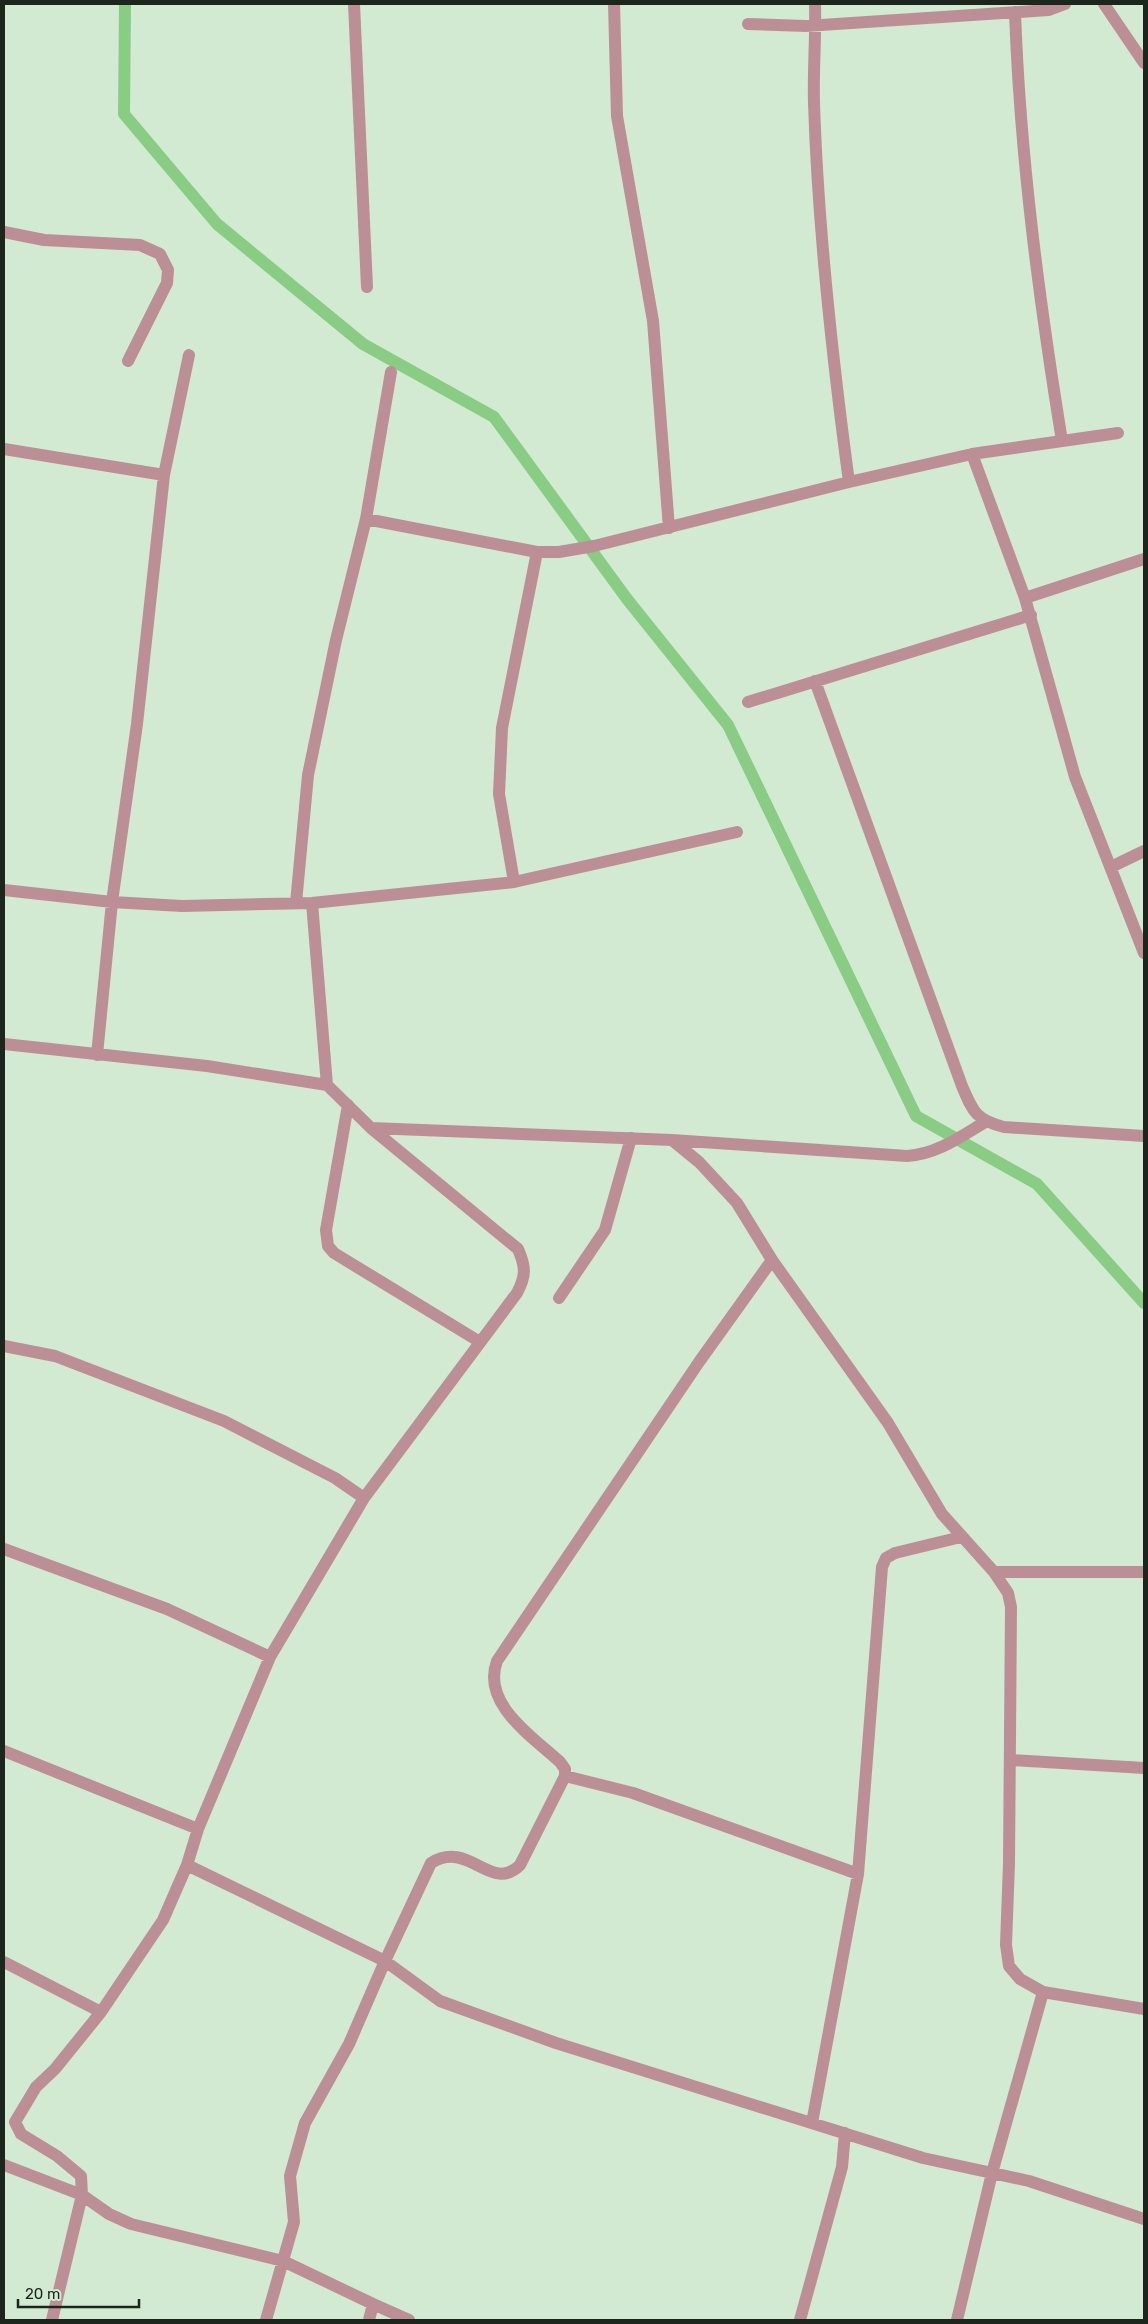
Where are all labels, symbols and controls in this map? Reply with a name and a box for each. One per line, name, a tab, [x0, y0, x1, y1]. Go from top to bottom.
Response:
scale bar	[18, 2276, 139, 2308]
text: 20 m	[25, 2285, 60, 2303]

